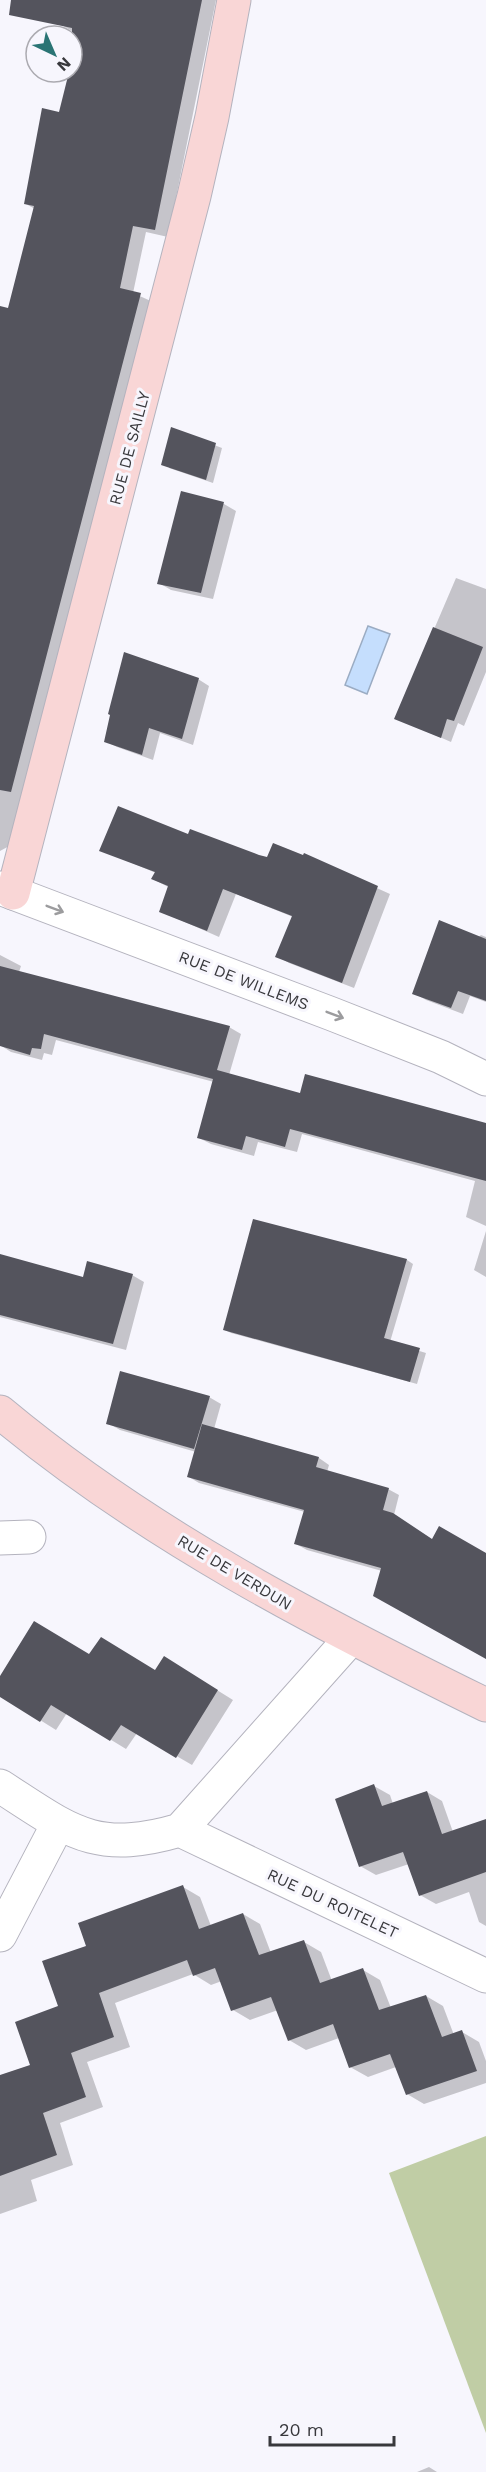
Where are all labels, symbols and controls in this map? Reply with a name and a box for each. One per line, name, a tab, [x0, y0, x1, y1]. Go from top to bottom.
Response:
north arrow	[24, 24, 84, 84]
text: N	[53, 53, 75, 75]
street label: RUE DE SAILLY	[105, 389, 154, 507]
one-way arrow	[45, 904, 63, 915]
street label: RUE DE WILLEMS	[176, 947, 312, 1014]
one-way arrow	[325, 1010, 344, 1021]
street label: RUE DE VERDUN	[174, 1531, 295, 1614]
street label: RUE DU ROITELET	[264, 1865, 402, 1942]
scale bar	[270, 2409, 394, 2447]
text: 20 m	[279, 2419, 324, 2440]

